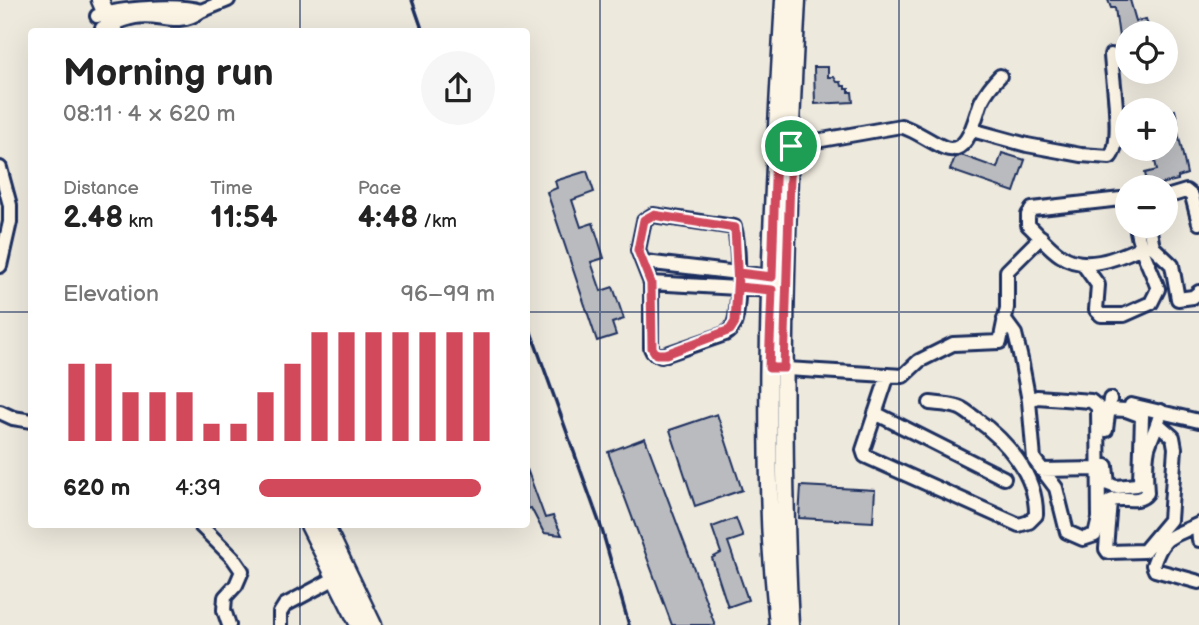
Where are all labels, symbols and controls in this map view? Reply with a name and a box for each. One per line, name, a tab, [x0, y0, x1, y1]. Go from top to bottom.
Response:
map controls	[1115, 21, 1178, 238]
button: locate	[1115, 21, 1178, 84]
text: Morning run	[63, 51, 274, 96]
button: share	[421, 51, 495, 125]
button: +	[1115, 98, 1178, 161]
text: 08:11 · 4 × 620 m	[63, 100, 235, 128]
pin	[761, 116, 821, 176]
icon: arrive	[772, 127, 810, 165]
button: −	[1115, 175, 1178, 238]
text: Distance	[63, 177, 139, 200]
text: Time	[210, 177, 252, 200]
text: Pace	[358, 177, 401, 200]
text: 2.48	[63, 200, 123, 236]
text: 11:54	[210, 200, 278, 236]
text: 4:48	[358, 200, 418, 236]
text: km	[123, 210, 153, 233]
text: /km	[418, 210, 457, 233]
text: Elevation	[63, 280, 159, 308]
text: 96–99 m	[401, 280, 495, 308]
text: 620 m	[63, 474, 130, 502]
text: 4:39	[175, 474, 221, 502]

